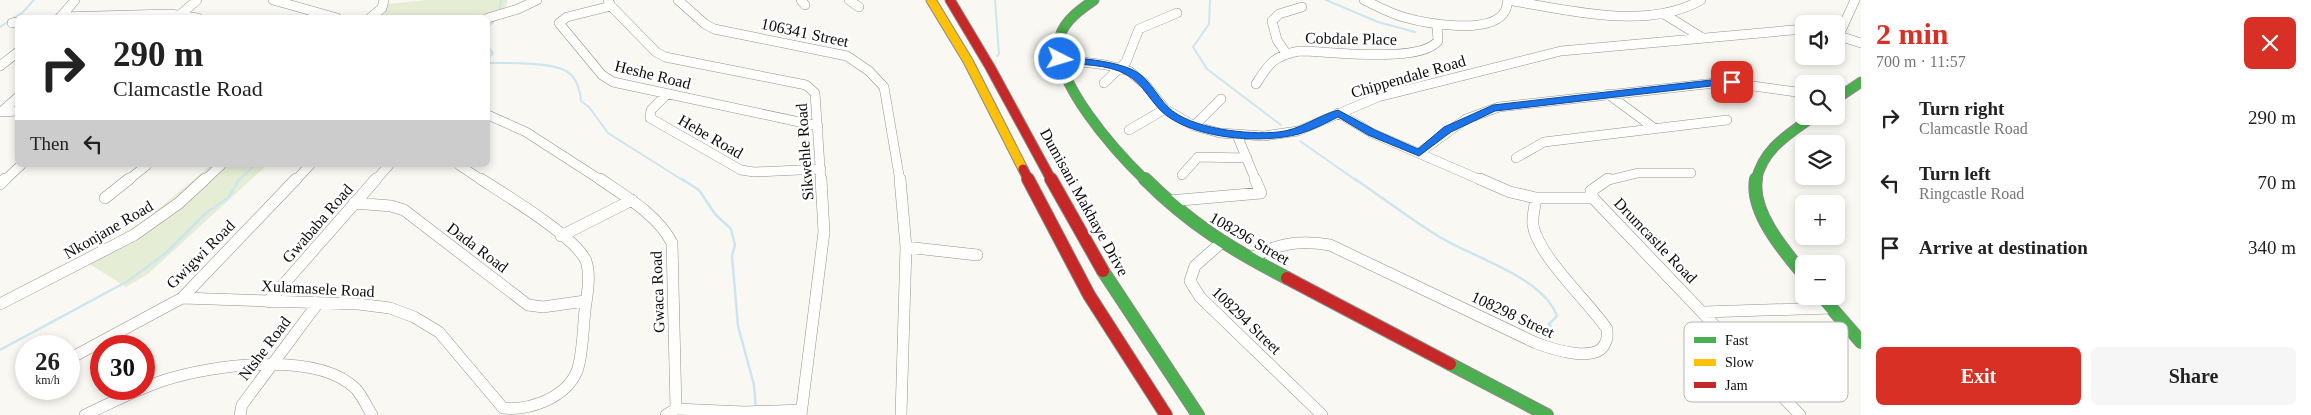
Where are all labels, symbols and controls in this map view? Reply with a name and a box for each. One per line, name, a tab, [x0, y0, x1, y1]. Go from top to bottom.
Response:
street label: 106341 Street	[759, 15, 851, 50]
map controls	[1795, 15, 1845, 305]
button: sound	[1795, 15, 1845, 65]
text: 2 min	[1876, 17, 1949, 50]
button: close	[2244, 17, 2296, 69]
street label: Cobdale Place	[1305, 29, 1397, 48]
position arrow	[1033, 32, 1085, 84]
icon: right	[30, 35, 95, 100]
text: 290 m	[113, 35, 203, 74]
street label: Chippendale Road	[1349, 52, 1468, 102]
text: 700 m · 11:57	[1876, 53, 1966, 70]
street label: Heshe Road	[613, 57, 693, 92]
pin	[1711, 61, 1753, 103]
icon: arrive	[1718, 68, 1746, 96]
button: search	[1795, 75, 1845, 125]
text: Clamcastle Road	[113, 76, 263, 101]
text: Turn right	[1919, 98, 2004, 119]
street label: Sikwehle Road	[793, 103, 816, 201]
icon: right	[1876, 104, 1904, 132]
text: 290 m	[2248, 107, 2296, 128]
street label: Hebe Road	[676, 111, 746, 162]
text: Clamcastle Road	[1919, 120, 2028, 137]
street label: Dumisani Makhaye Drive	[1036, 125, 1132, 280]
icon: left	[79, 130, 107, 158]
text: Then	[30, 133, 69, 154]
button: layers	[1795, 135, 1845, 185]
text: Turn left	[1919, 163, 1991, 184]
icon: left	[1876, 169, 1904, 197]
text: 70 m	[2257, 172, 2296, 193]
street label: Gwababa Road	[279, 181, 356, 266]
text: Ringcastle Road	[1919, 185, 2024, 202]
street label: Drumcastle Road	[1611, 194, 1700, 286]
button: +	[1795, 195, 1845, 245]
street label: Nkonjane Road	[61, 197, 156, 263]
street label: 108296 Street	[1207, 209, 1293, 268]
street label: Gwigwi Road	[163, 217, 239, 293]
street label: Dada Road	[444, 219, 511, 276]
icon: arrive	[1876, 234, 1904, 262]
text: Arrive at destination	[1919, 237, 2088, 258]
text: 340 m	[2248, 237, 2296, 258]
street label: Gwaca Road	[648, 251, 667, 333]
button: −	[1795, 255, 1845, 305]
street label: Xulamasele Road	[261, 277, 375, 300]
street label: 108294 Street	[1209, 283, 1285, 358]
street label: 108298 Street	[1469, 288, 1557, 341]
street label: Ntshe Road	[235, 313, 294, 383]
legend	[1684, 322, 1848, 402]
text: Fast	[1725, 333, 1748, 348]
speed limit sign: 30	[90, 335, 155, 400]
button: Exit	[1876, 347, 2081, 405]
button: Share	[2091, 347, 2296, 405]
text: 26	[35, 348, 60, 375]
text: Slow	[1725, 355, 1755, 370]
text: km/h	[35, 373, 60, 387]
text: Jam	[1725, 378, 1748, 393]

